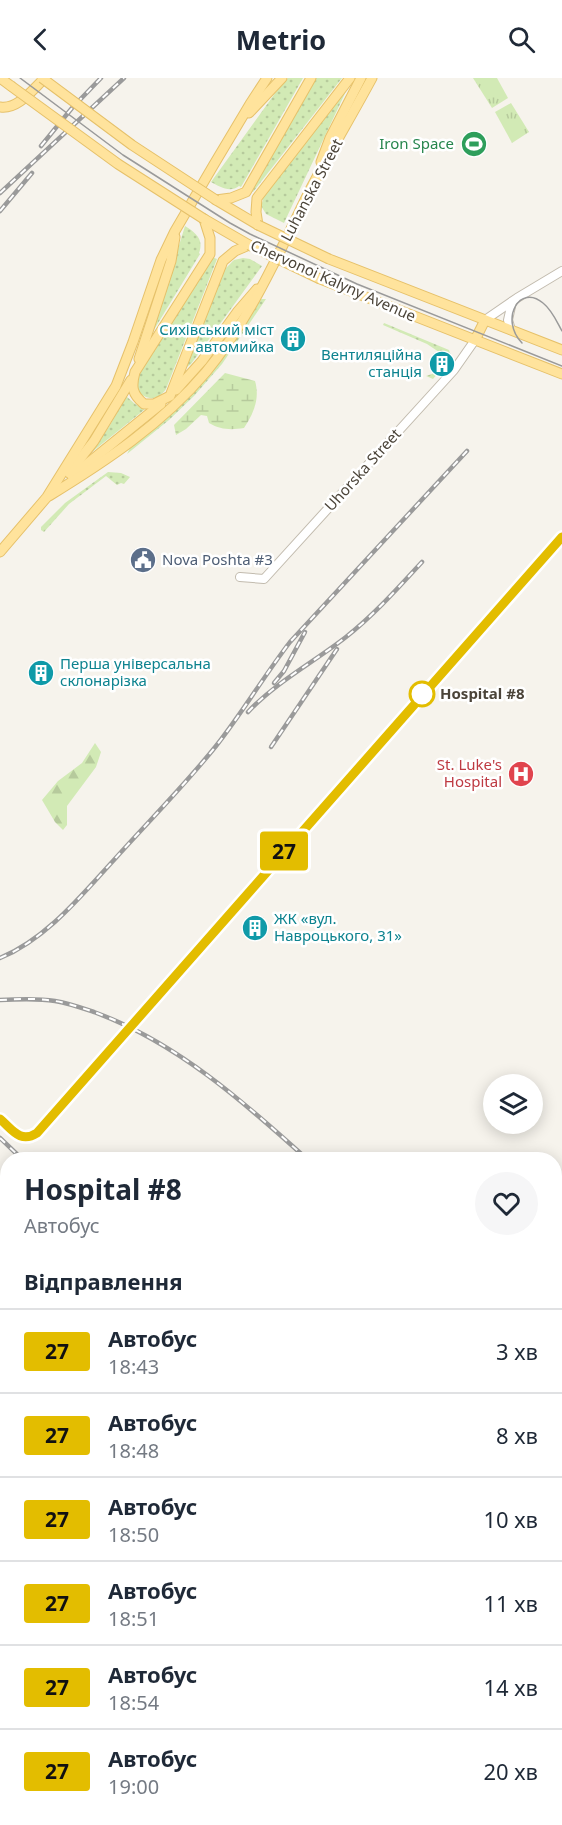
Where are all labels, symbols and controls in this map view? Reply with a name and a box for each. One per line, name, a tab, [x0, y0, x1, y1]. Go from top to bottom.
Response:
text: Metrio	[236, 21, 326, 58]
icon: back	[24, 23, 57, 56]
icon: search	[505, 23, 538, 56]
sports icon: Iron Space	[459, 129, 489, 159]
place label: Iron Space	[379, 133, 454, 153]
street label: Luhanska Street	[276, 134, 347, 244]
street label: Chervonoi Kalyny Avenue	[248, 235, 419, 326]
place label: Сихівський міст - автомийка	[159, 319, 274, 356]
building icon: Сихівський міст - автомийка	[278, 324, 308, 354]
place label: Вентиляційна станція	[321, 344, 422, 381]
building icon: Вентиляційна станція	[427, 349, 457, 379]
street label: Uhorska Street	[320, 423, 405, 515]
public building icon: Nova Poshta #3	[128, 545, 158, 575]
place label: Nova Poshta #3	[162, 549, 273, 569]
place label: Перша універсальна склонарізка	[60, 653, 211, 690]
building icon: Перша універсальна склонарізка	[26, 658, 56, 688]
marker: Hospital #8	[409, 681, 435, 707]
place label: Hospital #8	[440, 683, 525, 703]
place label: St. Luke's Hospital	[437, 754, 502, 791]
hospital icon: St. Luke's Hospital	[506, 759, 536, 789]
line badge: 27	[257, 832, 311, 870]
text: 27	[272, 837, 296, 865]
place label: ЖК «вул. Навроцького, 31»	[274, 908, 402, 945]
building icon: ЖК «вул. Навроцького, 31»	[240, 913, 270, 943]
map controls	[483, 1074, 543, 1134]
button: layers	[483, 1074, 543, 1134]
text: Hospital #8	[24, 1170, 182, 1208]
button: heart	[475, 1172, 538, 1235]
text: Автобус	[24, 1212, 100, 1239]
text: Відправлення	[24, 1266, 183, 1296]
text: Автобус	[108, 1323, 197, 1353]
text: 3 хв	[496, 1336, 538, 1366]
text: 27	[45, 1337, 69, 1365]
text: 18:43	[108, 1353, 159, 1380]
text: Автобус	[108, 1407, 197, 1437]
text: 8 хв	[496, 1420, 538, 1450]
text: 27	[45, 1421, 69, 1449]
text: 18:48	[108, 1437, 159, 1464]
text: Автобус	[108, 1491, 197, 1521]
text: 10 хв	[483, 1504, 538, 1534]
text: 27	[45, 1505, 69, 1533]
text: 18:50	[108, 1521, 159, 1548]
text: Автобус	[108, 1575, 197, 1605]
text: 11 хв	[483, 1588, 538, 1618]
text: 27	[45, 1589, 69, 1617]
text: 18:51	[108, 1605, 159, 1632]
text: Автобус	[108, 1659, 197, 1689]
text: 14 хв	[483, 1672, 538, 1702]
text: 27	[45, 1673, 69, 1701]
text: 18:54	[108, 1689, 159, 1716]
text: Автобус	[108, 1743, 197, 1773]
text: 20 хв	[483, 1756, 538, 1786]
text: 27	[45, 1757, 69, 1785]
text: 19:00	[108, 1773, 159, 1800]

